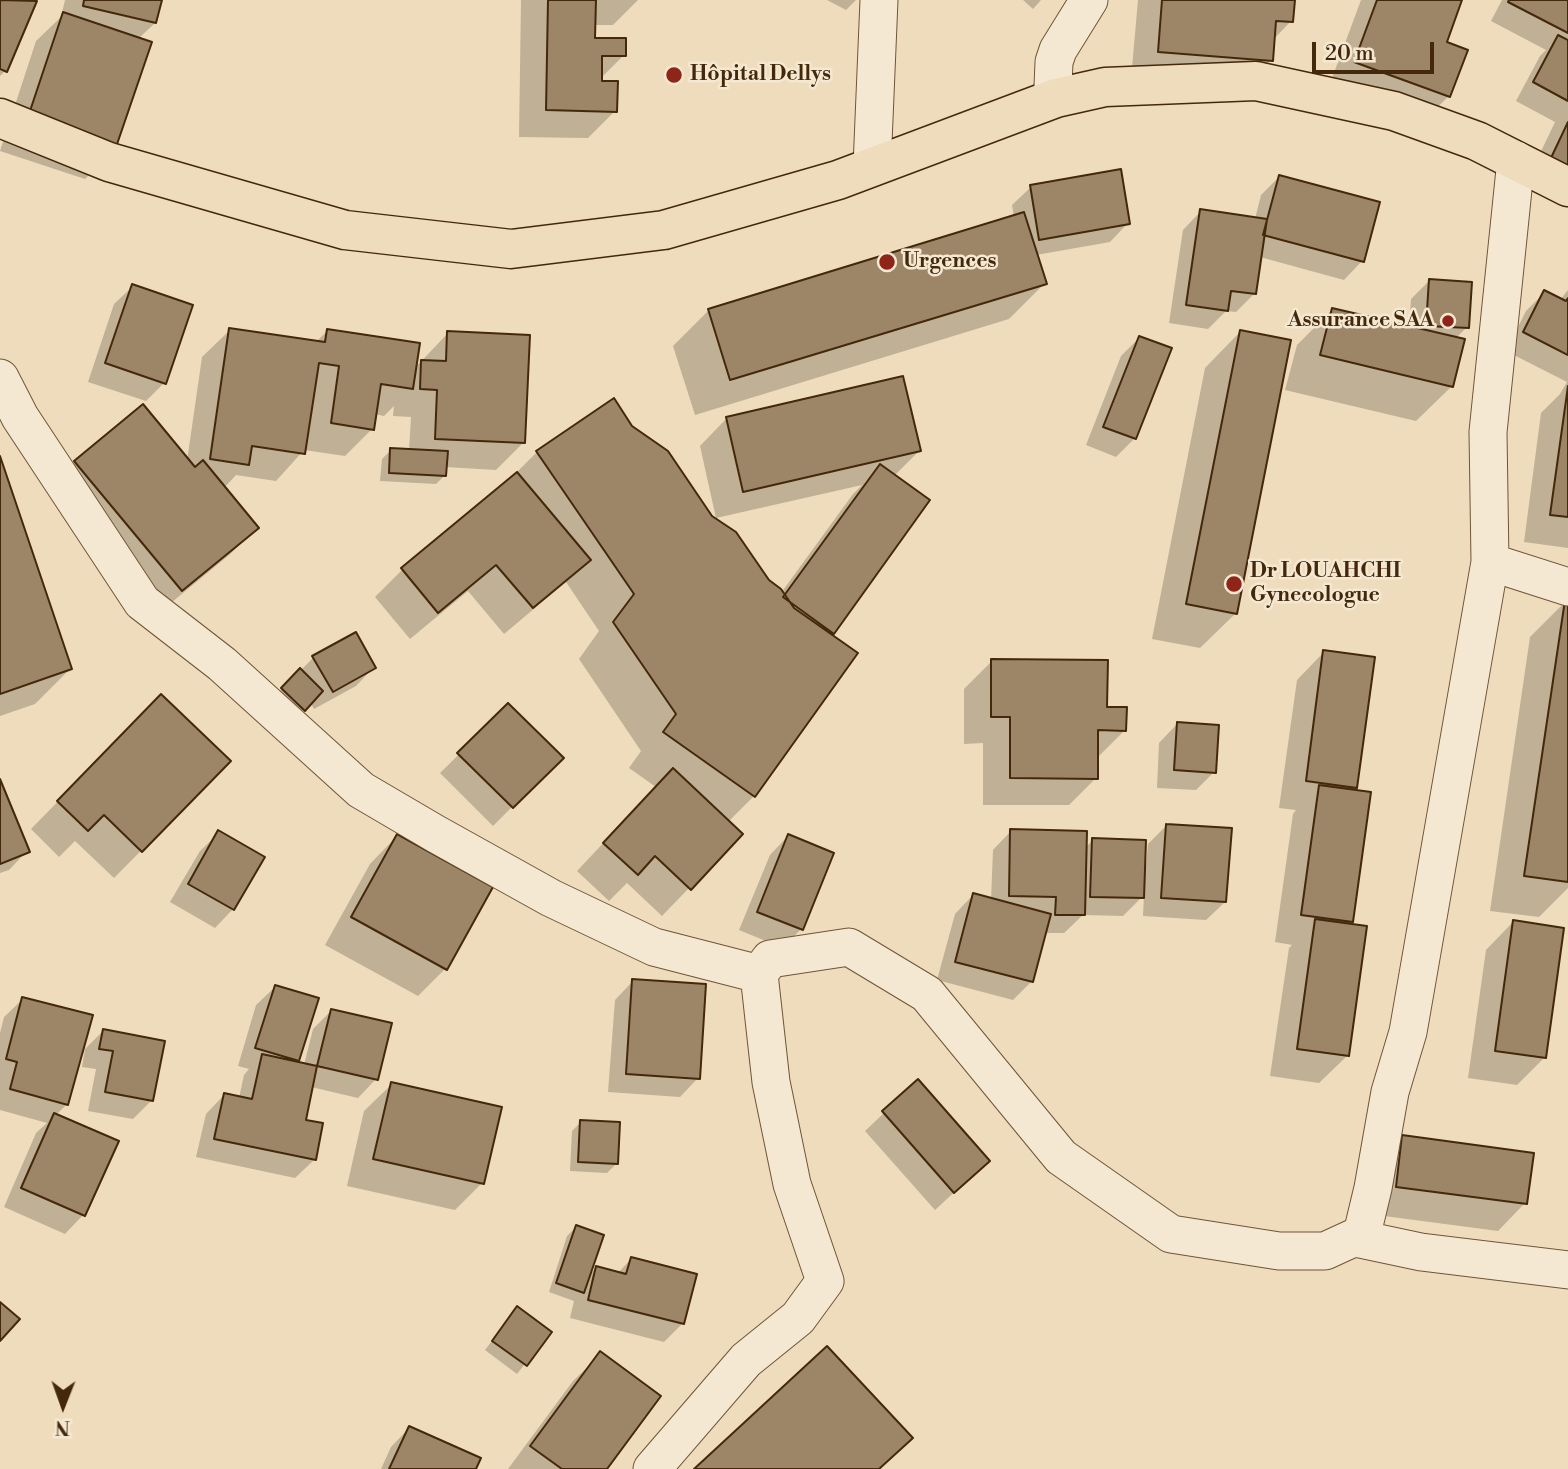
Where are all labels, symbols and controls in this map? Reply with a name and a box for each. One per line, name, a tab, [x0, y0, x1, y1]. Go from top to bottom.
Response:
scale bar	[1316, 28, 1438, 72]
text: 20 m	[1325, 41, 1374, 67]
place label: Hôpital Dellys	[690, 62, 831, 88]
marker: Hôpital Dellys	[664, 65, 684, 85]
place label: Urgences	[903, 249, 996, 275]
marker: Urgences	[877, 252, 897, 272]
place label: Assurance SAA	[1287, 308, 1434, 334]
marker: Assurance SAA	[1440, 313, 1456, 329]
place label: Dr LOUAHCHI Gynecologue	[1250, 559, 1401, 609]
marker: Dr LOUAHCHI Gynecologue	[1224, 574, 1244, 594]
north arrow	[28, 1371, 98, 1441]
text: N	[55, 1415, 70, 1439]

